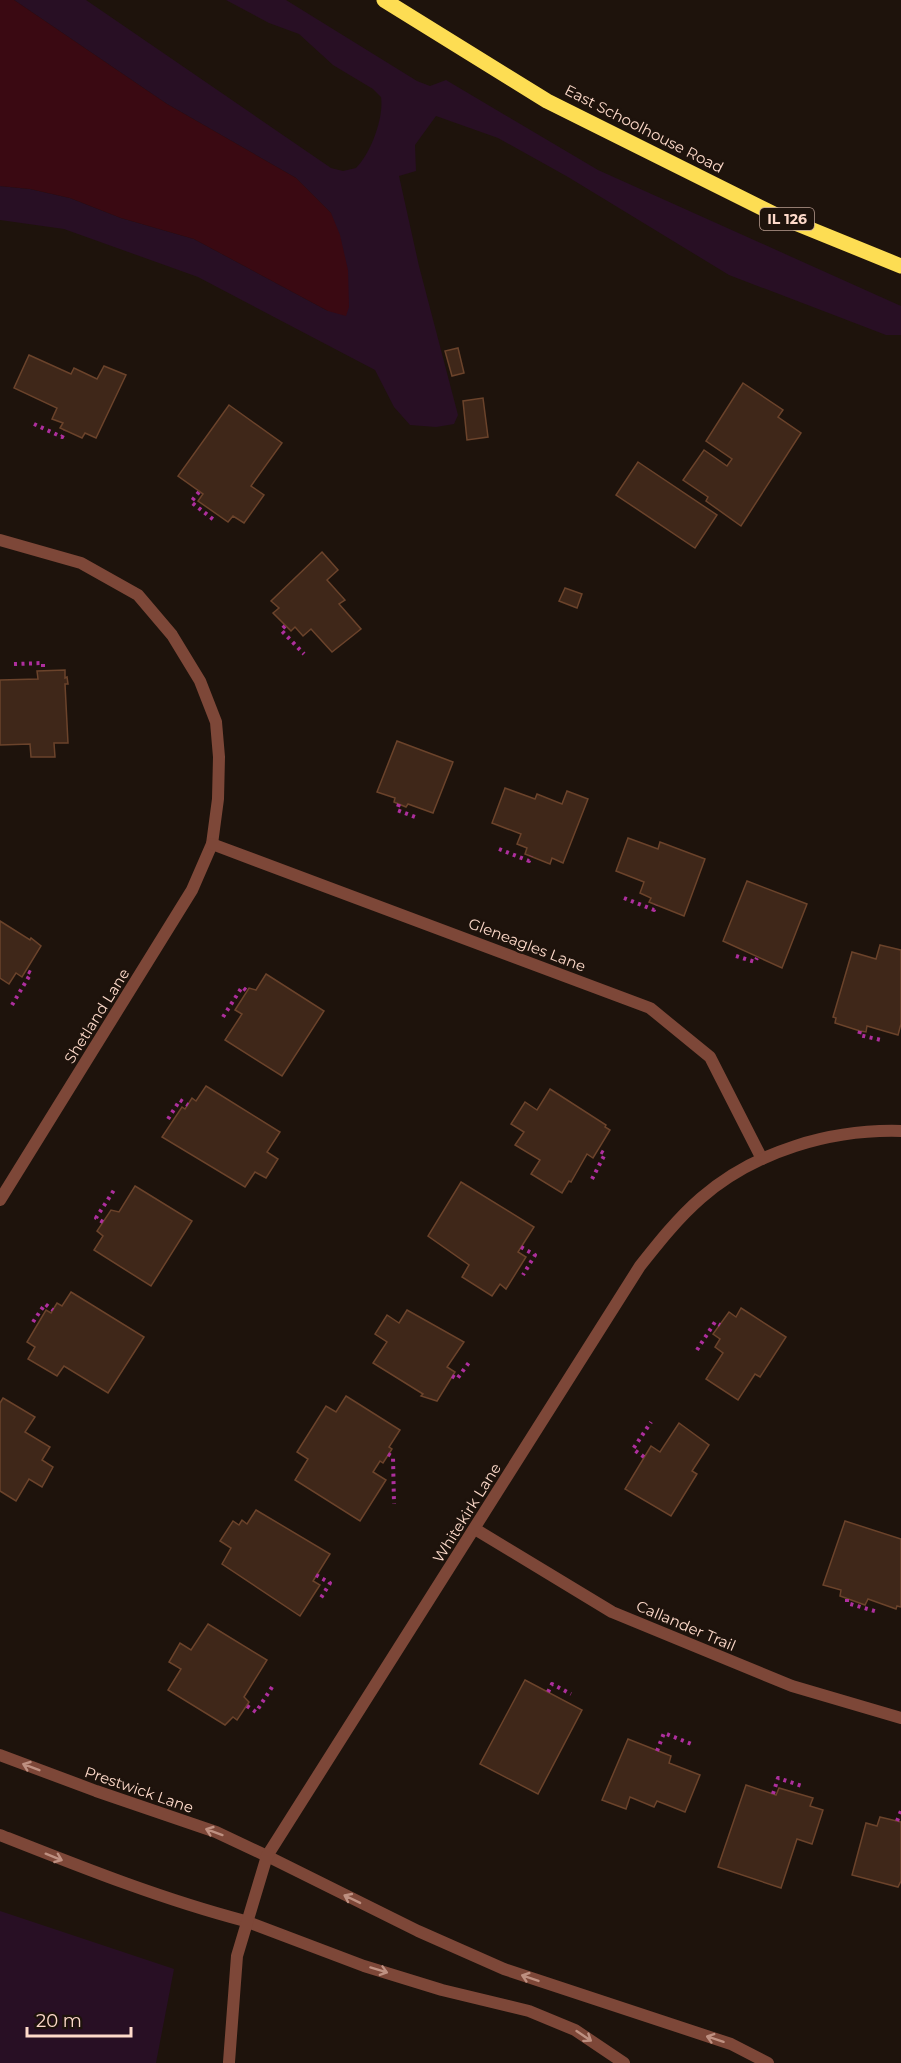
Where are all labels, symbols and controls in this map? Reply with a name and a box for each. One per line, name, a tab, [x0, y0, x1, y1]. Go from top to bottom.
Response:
street label: East Schoolhouse Road	[562, 80, 727, 177]
road number: IL 126	[760, 208, 814, 230]
street label: Gleneagles Lane	[466, 913, 588, 976]
street label: Shetland Lane	[60, 965, 133, 1067]
street label: Whitekirk Lane	[428, 1459, 505, 1566]
street label: Callander Trail	[634, 1596, 739, 1655]
one-way arrow	[22, 1760, 40, 1771]
street label: Prestwick Lane	[82, 1762, 196, 1817]
one-way arrow	[205, 1825, 224, 1836]
one-way arrow	[45, 1852, 63, 1863]
one-way arrow	[343, 1893, 361, 1904]
one-way arrow	[369, 1966, 388, 1977]
one-way arrow	[521, 1972, 540, 1983]
scale bar	[27, 2000, 130, 2038]
text: 20 m	[36, 2010, 82, 2032]
one-way arrow	[575, 2031, 592, 2043]
one-way arrow	[706, 2033, 725, 2044]

